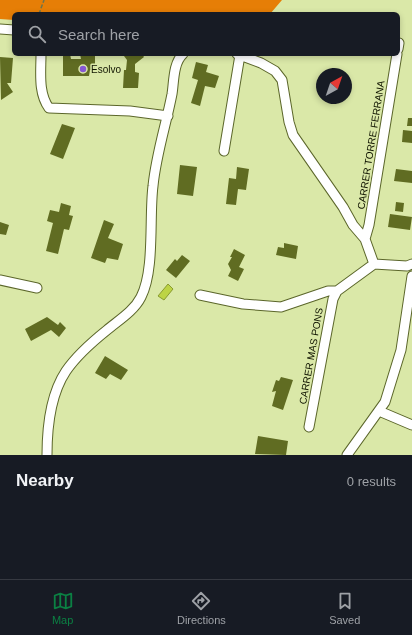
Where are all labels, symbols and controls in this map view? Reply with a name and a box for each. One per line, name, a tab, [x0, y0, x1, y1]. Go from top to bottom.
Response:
search box	[12, 12, 400, 56]
icon: search	[26, 23, 48, 45]
text: Search here	[58, 26, 140, 43]
marker: Esolvo	[78, 64, 88, 74]
place label: Esolvo	[91, 64, 121, 75]
north arrow	[316, 68, 352, 104]
street label: CARRER TORRE FERRANA	[355, 80, 387, 210]
street label: CARRER MAS PONS	[297, 307, 325, 405]
text: Nearby	[16, 471, 74, 490]
text: 0 results	[347, 474, 396, 489]
tab: Map	[52, 590, 74, 626]
tab: Directions	[177, 590, 226, 626]
tab: Saved	[329, 590, 360, 626]

